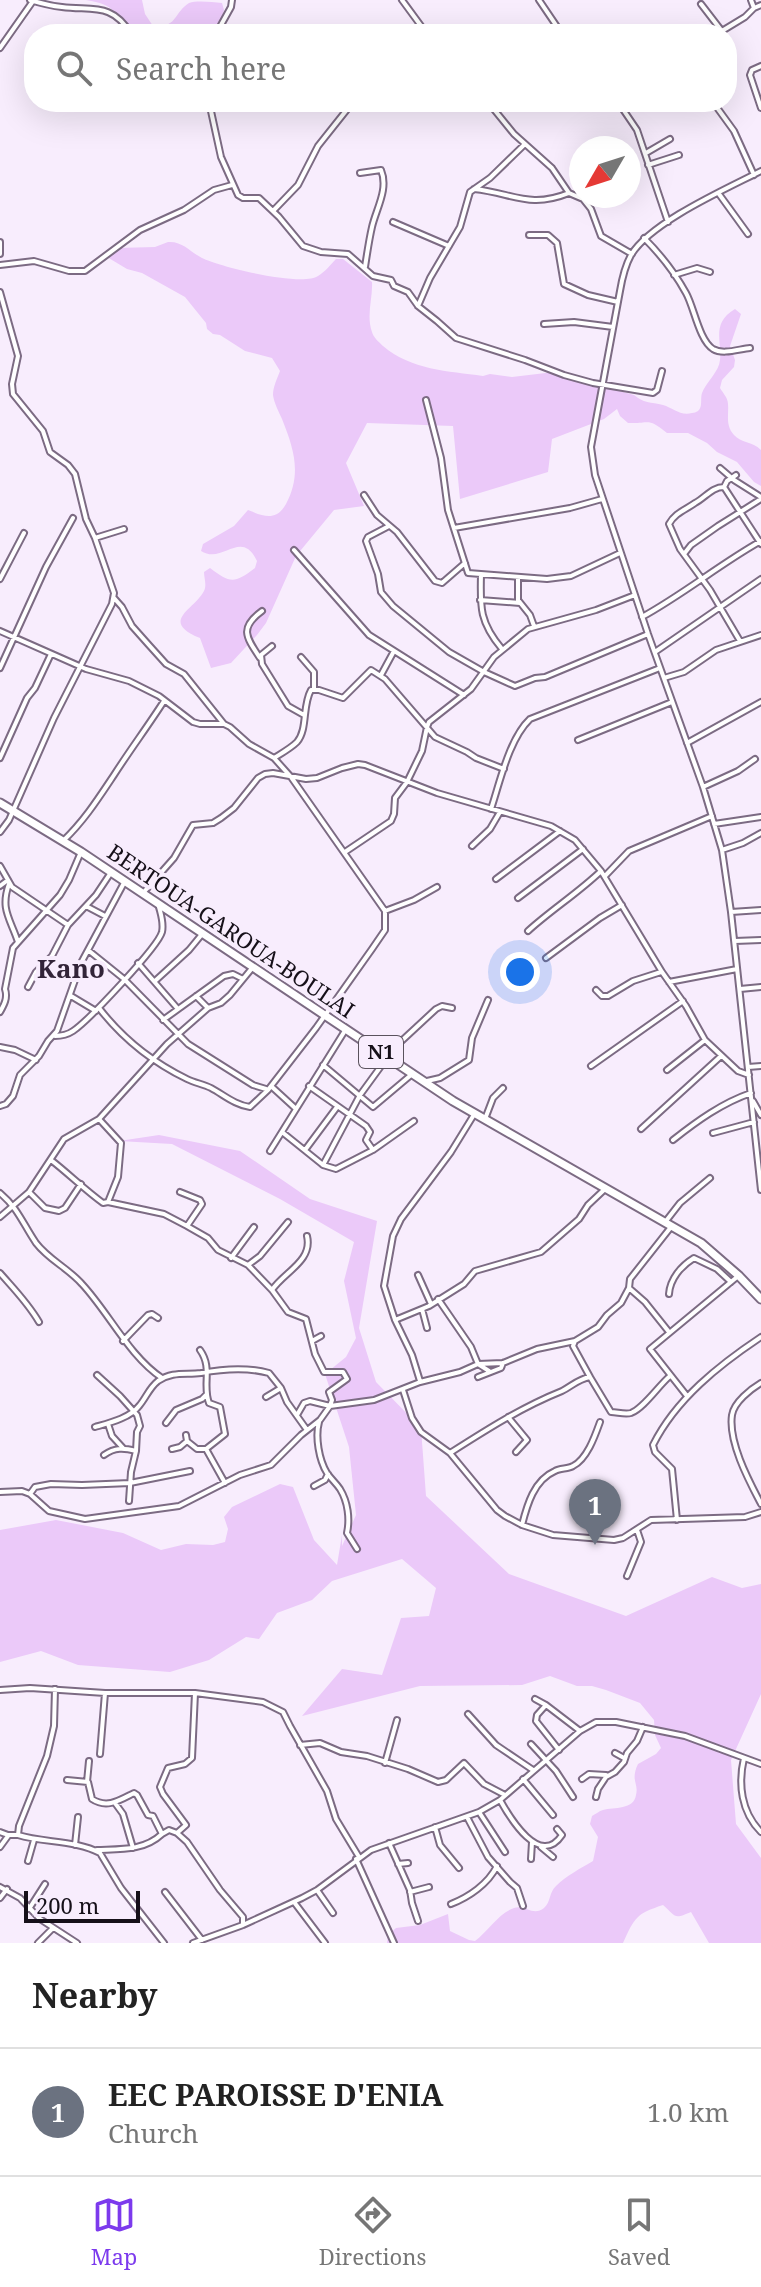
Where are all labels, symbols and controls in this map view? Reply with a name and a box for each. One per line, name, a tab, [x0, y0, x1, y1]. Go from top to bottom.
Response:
search box	[24, 24, 737, 112]
icon: search	[52, 46, 96, 90]
text: Search here	[116, 48, 286, 89]
north arrow	[569, 136, 641, 208]
street label: BERTOUA-GAROUA-BOULAI	[102, 836, 361, 1024]
district label: Kano	[37, 950, 105, 986]
your location	[500, 952, 540, 992]
road number: N1	[359, 1036, 403, 1068]
pin: 1	[569, 1479, 621, 1545]
scale bar	[24, 1887, 140, 1923]
text: 200 m	[36, 1890, 99, 1920]
text: Nearby	[32, 1972, 158, 2018]
text: EEC PAROISSE D'ENIA	[108, 2074, 443, 2115]
text: 1	[51, 2094, 65, 2130]
text: 1.0 km	[647, 2094, 729, 2130]
text: Church	[108, 2115, 199, 2151]
tab: Map	[91, 2193, 137, 2271]
tab: Directions	[319, 2193, 426, 2271]
tab: Saved	[608, 2193, 670, 2271]

